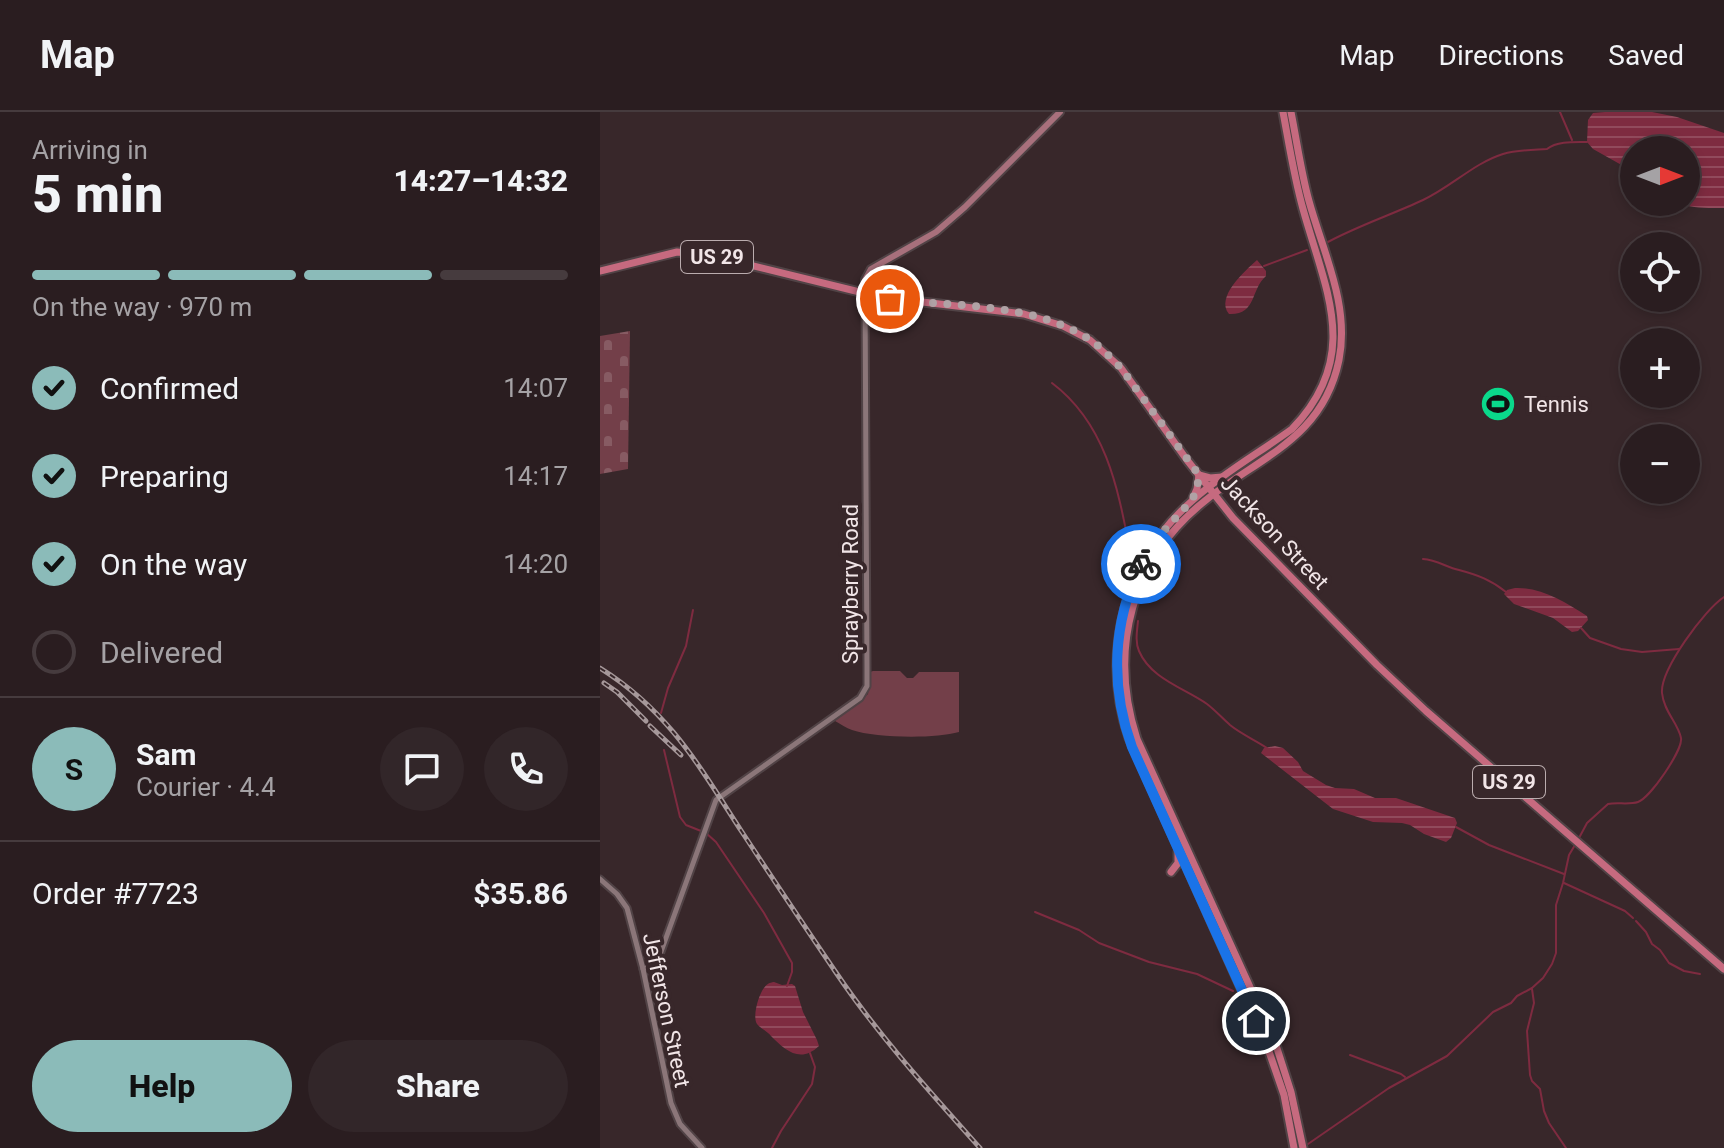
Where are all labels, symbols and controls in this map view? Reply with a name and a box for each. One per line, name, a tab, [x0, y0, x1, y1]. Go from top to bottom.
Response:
text: Map	[40, 33, 115, 77]
text: Map	[1339, 39, 1395, 72]
text: Directions	[1439, 39, 1564, 72]
text: Saved	[1608, 39, 1684, 72]
text: Arriving in	[32, 135, 148, 165]
north arrow	[1620, 136, 1700, 216]
map controls	[1620, 136, 1700, 504]
text: 14:27–14:32	[393, 163, 568, 198]
text: 5 min	[32, 164, 163, 225]
button: locate	[1620, 232, 1700, 312]
road number: US 29	[681, 241, 753, 273]
pin	[856, 265, 924, 333]
icon: bag	[868, 277, 912, 321]
text: On the way · 970 m	[32, 292, 252, 322]
button: +	[1620, 328, 1700, 408]
icon: check	[32, 366, 76, 410]
text: Confirmed	[100, 371, 239, 406]
text: 14:07	[503, 373, 568, 403]
sports icon: Tennis	[1479, 385, 1517, 423]
place label: Tennis	[1524, 392, 1589, 417]
button: −	[1620, 424, 1700, 504]
icon: check	[32, 454, 76, 498]
text: Preparing	[100, 459, 229, 494]
text: 14:17	[503, 461, 568, 491]
street label: Jackson Street	[1216, 470, 1334, 594]
street label: Sprayberry Road	[838, 504, 863, 664]
courier	[1101, 524, 1181, 604]
icon: check	[32, 542, 76, 586]
icon: bike	[1119, 542, 1163, 586]
text: On the way	[100, 547, 247, 582]
text: 14:20	[503, 549, 568, 579]
text: Delivered	[100, 635, 223, 670]
button: chat	[380, 727, 464, 811]
button: phone	[484, 727, 568, 811]
text: Sam	[136, 737, 197, 772]
text: S	[65, 752, 83, 787]
road number: US 29	[1473, 766, 1545, 798]
text: Courier · 4.4	[136, 772, 276, 802]
text: Order #7723	[32, 876, 199, 911]
text: $35.86	[473, 876, 568, 911]
street label: Jefferson Street	[638, 930, 695, 1090]
pin	[1222, 987, 1290, 1055]
icon: home	[1234, 999, 1278, 1043]
button: Help	[32, 1040, 292, 1132]
button: Share	[308, 1040, 568, 1132]

